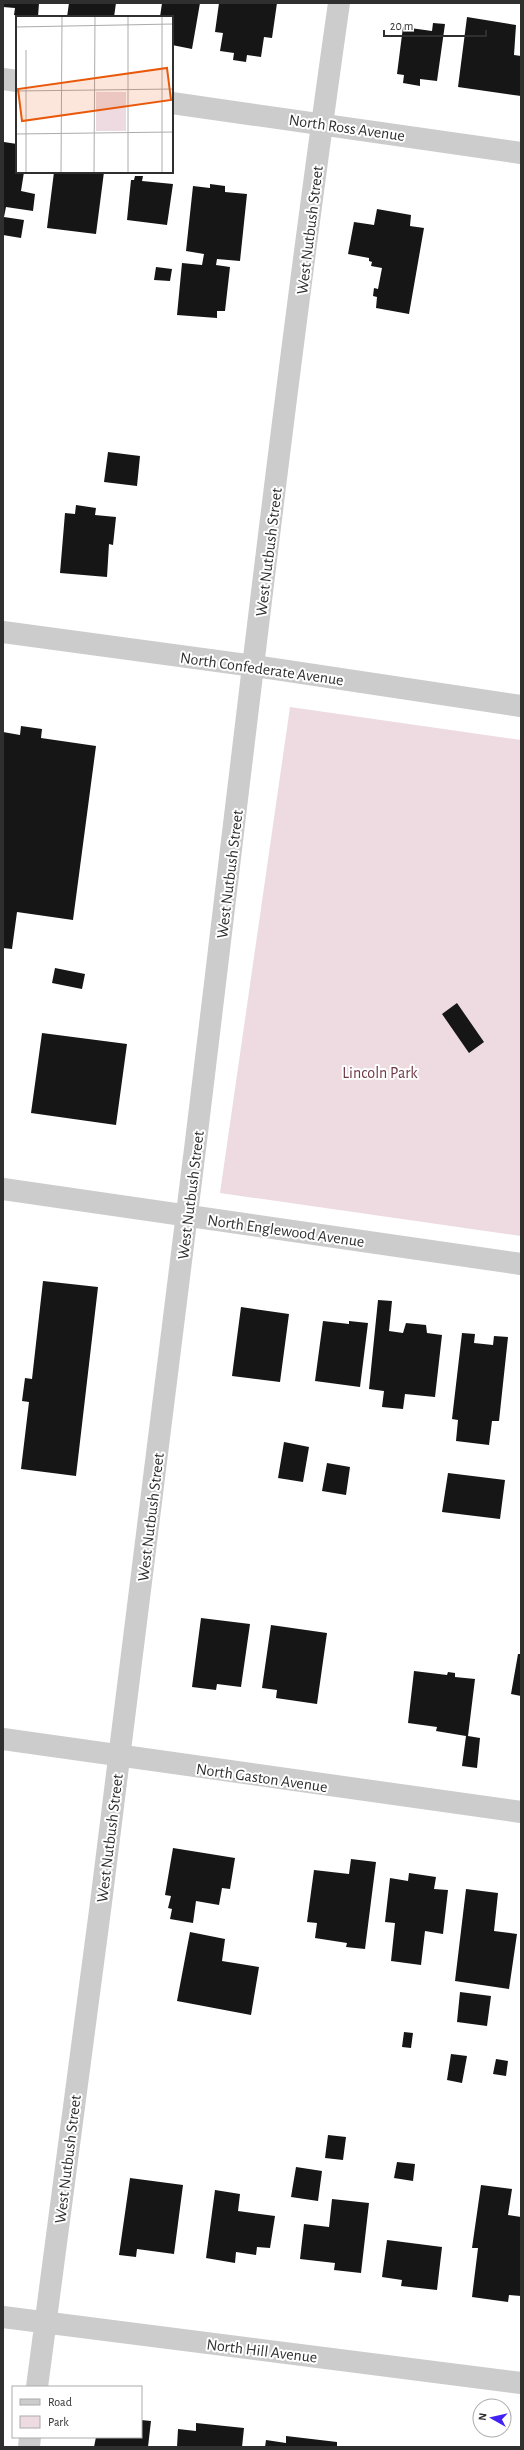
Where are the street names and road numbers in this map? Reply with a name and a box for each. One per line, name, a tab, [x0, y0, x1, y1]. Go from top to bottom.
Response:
street label: North Ross Avenue	[288, 112, 406, 144]
street label: West Nutbush Street	[294, 165, 326, 295]
street label: West Nutbush Street	[253, 487, 285, 617]
street label: North Confederate Avenue	[179, 650, 345, 688]
street label: West Nutbush Street	[214, 809, 246, 939]
street label: West Nutbush Street	[175, 1130, 207, 1260]
street label: North Englewood Avenue	[206, 1212, 365, 1250]
street label: West Nutbush Street	[135, 1452, 167, 1582]
street label: North Gaston Avenue	[195, 1761, 329, 1795]
street label: West Nutbush Street	[94, 1773, 126, 1903]
street label: West Nutbush Street	[52, 2094, 84, 2224]
street label: North Hill Avenue	[206, 2336, 318, 2366]

